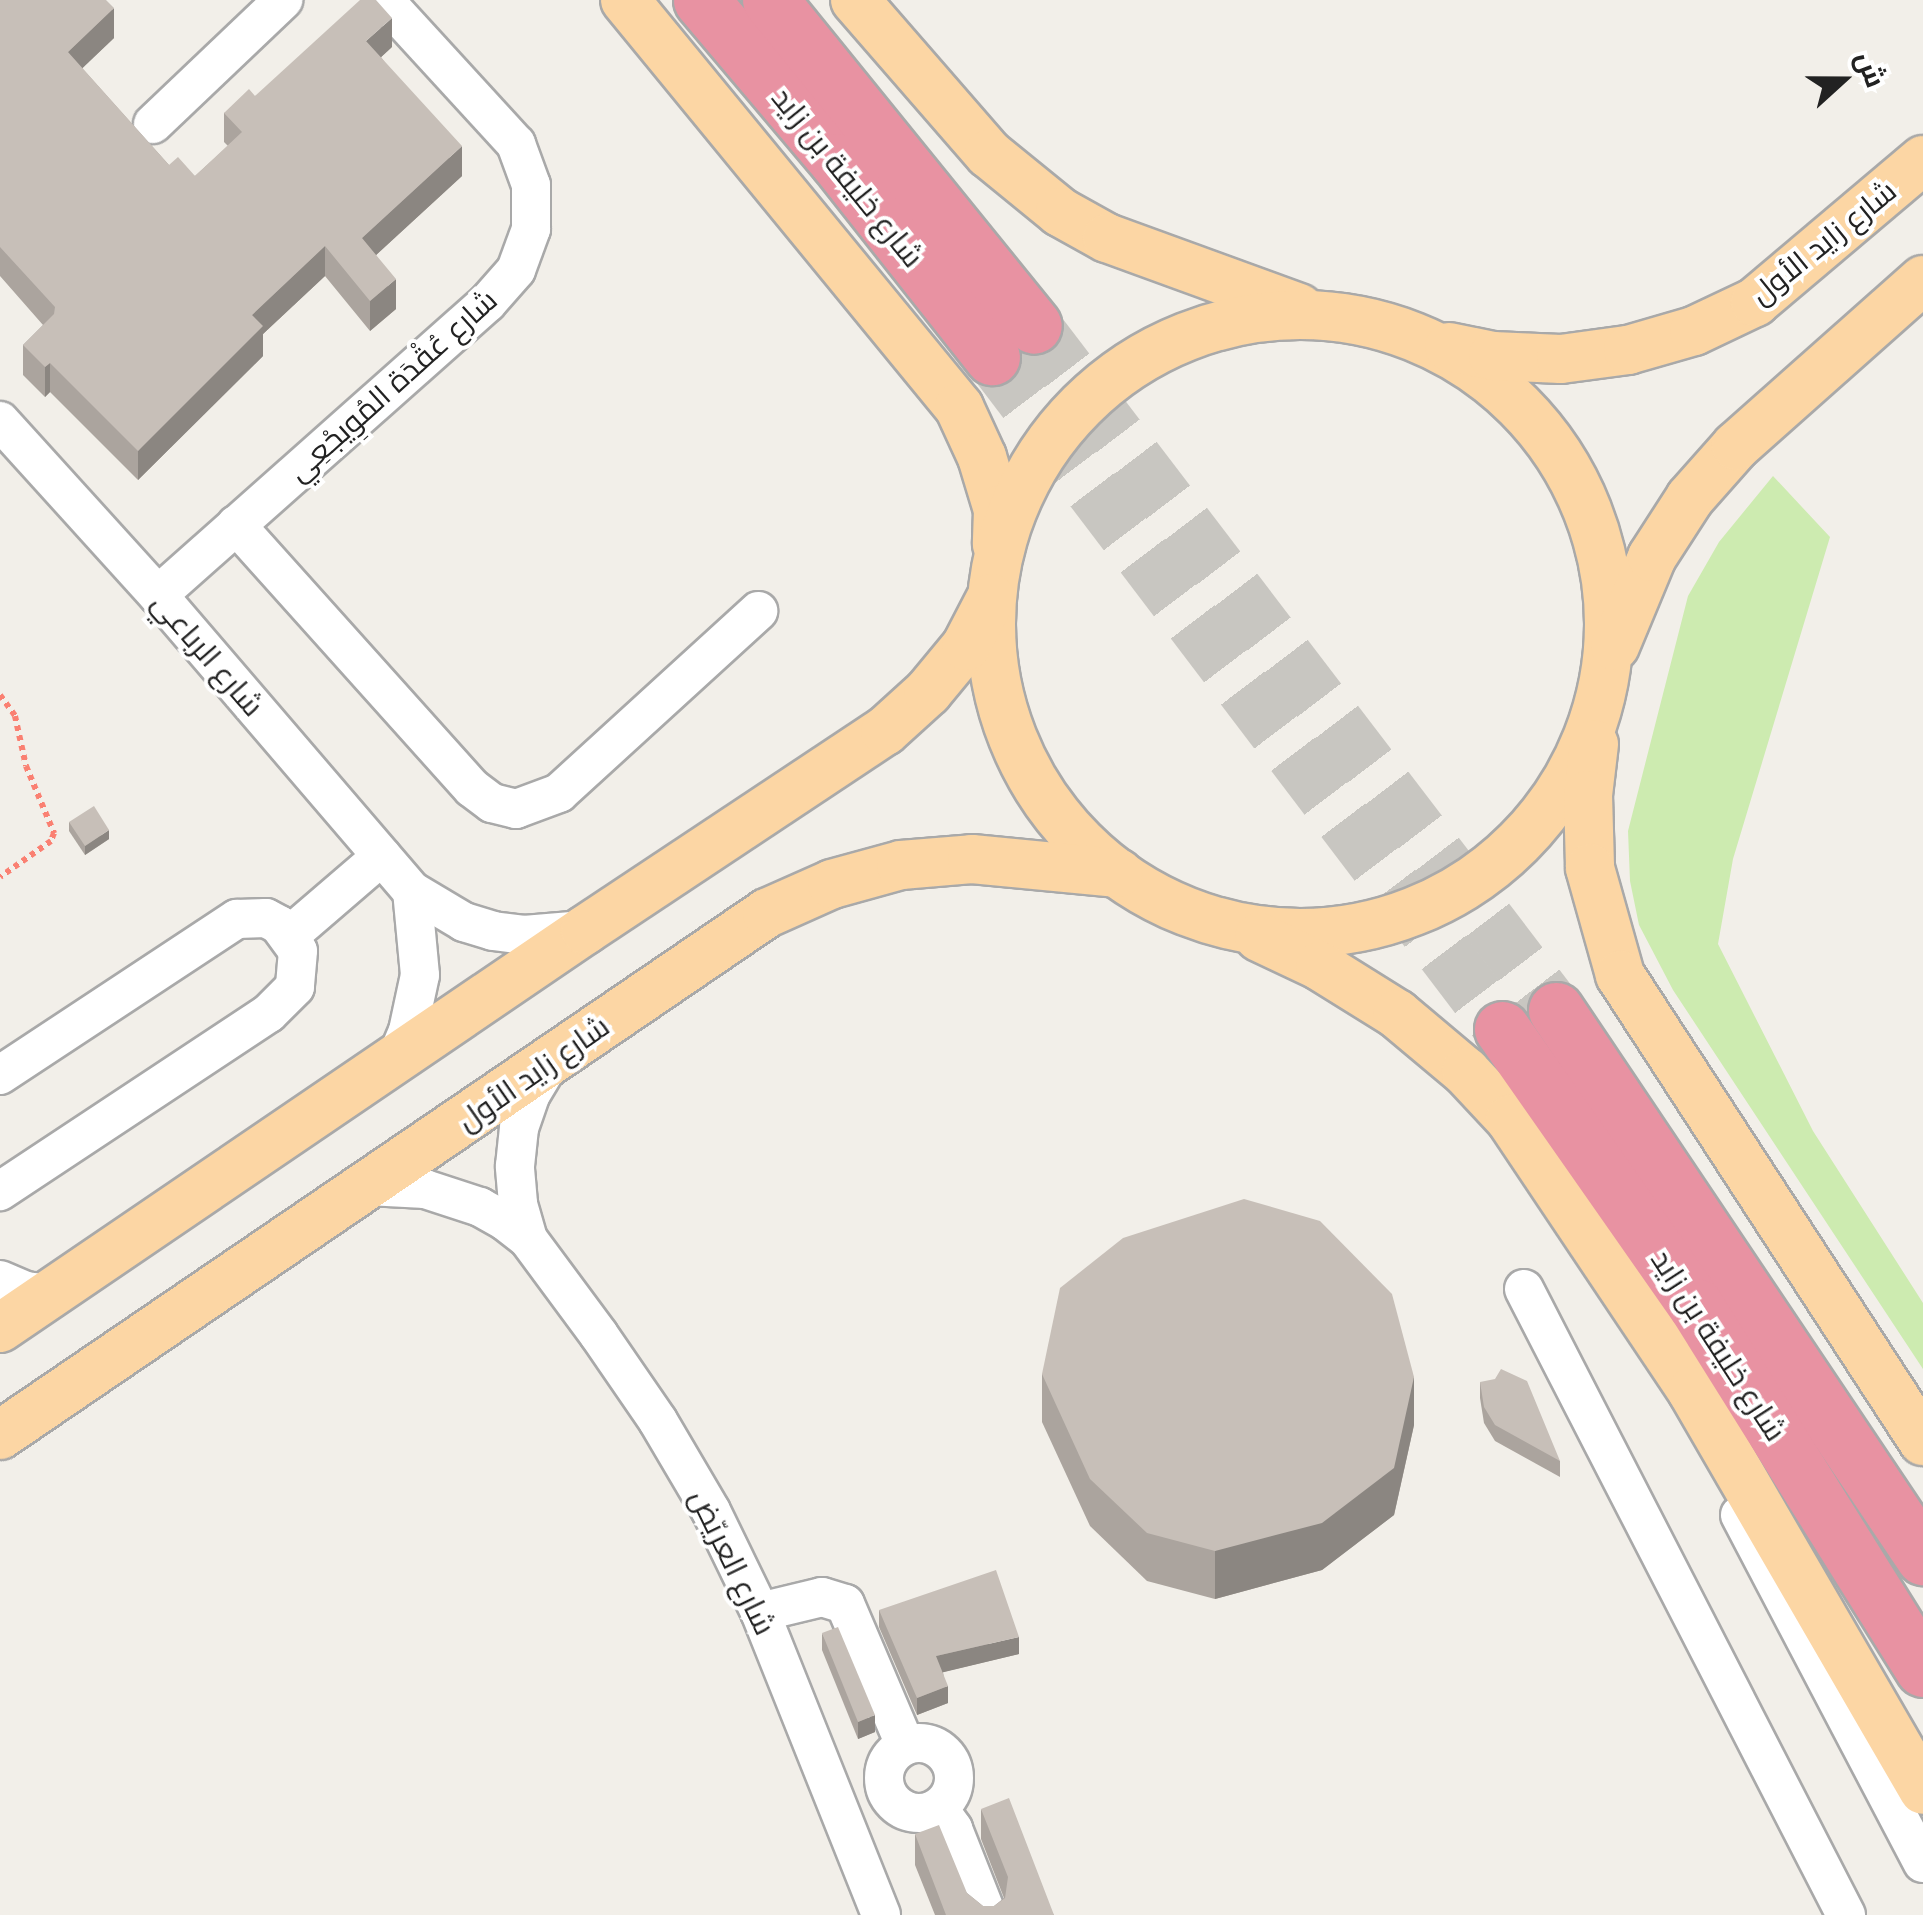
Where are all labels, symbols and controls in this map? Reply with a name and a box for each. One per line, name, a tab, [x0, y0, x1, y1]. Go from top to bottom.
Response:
north arrow	[1793, 30, 1893, 130]
text: ش	[1850, 46, 1893, 92]
street label: شارع خليفة بن زايد	[765, 80, 931, 274]
street label: شارع زايد الأول	[1743, 172, 1903, 312]
street label: شارع عُقْدَة المُوِيجْعِي	[280, 282, 504, 488]
street label: شارع الرباعي	[145, 585, 271, 723]
street label: شارع زايد الأول	[450, 1008, 616, 1138]
street label: شارع خليفة بن زايد	[1644, 1243, 1794, 1447]
street label: شارع العريّض	[682, 1483, 784, 1641]

